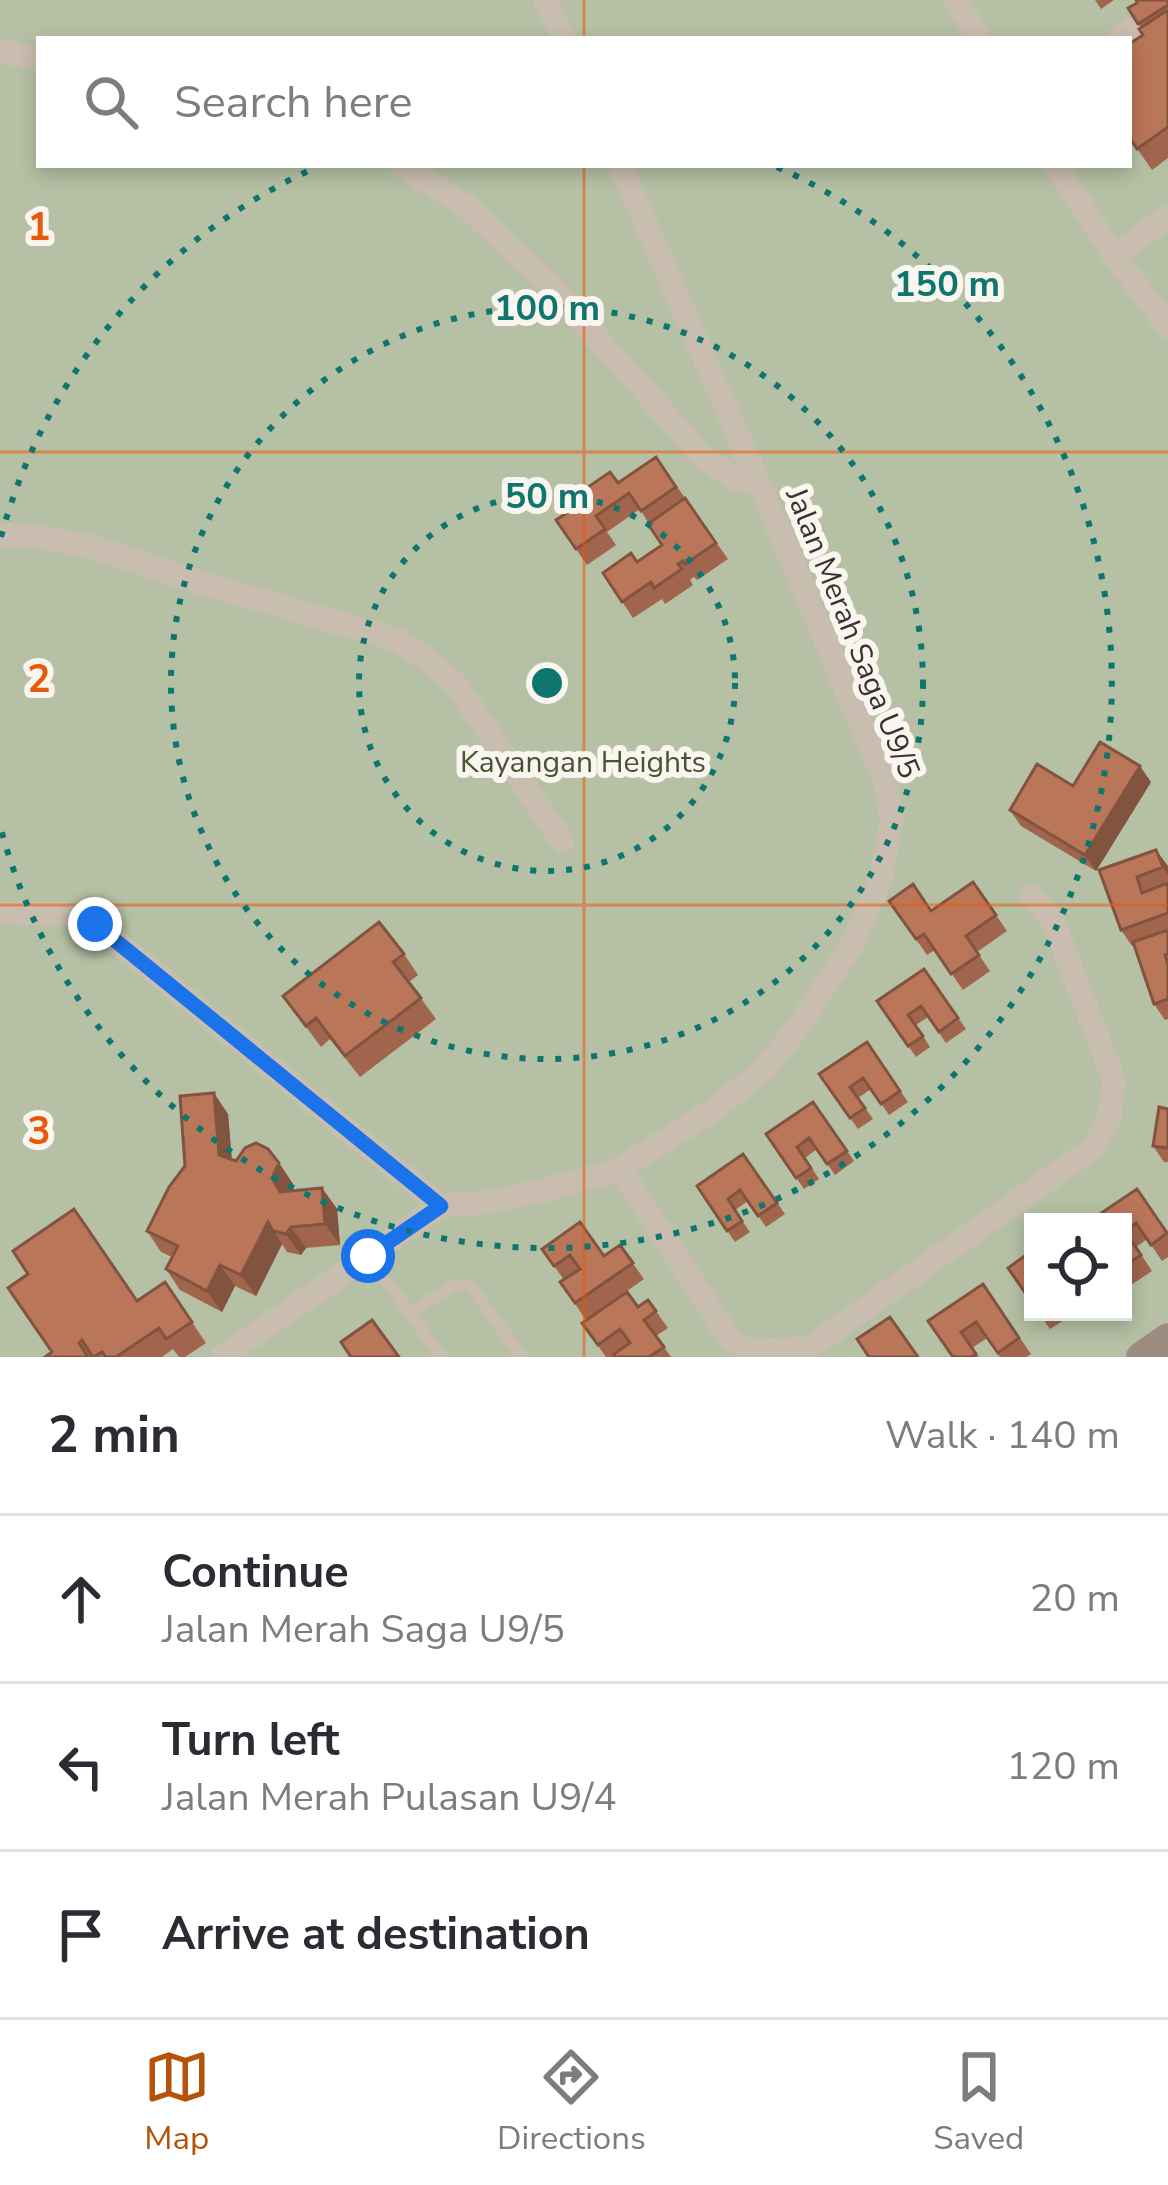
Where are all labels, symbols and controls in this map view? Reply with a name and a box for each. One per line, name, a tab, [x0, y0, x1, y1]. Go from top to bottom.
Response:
search box	[36, 36, 1132, 168]
icon: search	[78, 69, 144, 135]
text: Search here	[174, 72, 413, 133]
text: 1	[27, 201, 51, 254]
text: 150 m	[894, 260, 1000, 309]
text: 100 m	[494, 284, 600, 333]
text: 50 m	[505, 472, 589, 521]
street label: Jalan Merah Saga U9/5	[775, 481, 930, 785]
text: 2	[27, 653, 51, 706]
centre of rings	[526, 662, 568, 704]
park label: Kayangan Heights	[460, 742, 706, 783]
route end	[68, 897, 122, 951]
text: 3	[27, 1105, 51, 1158]
map controls	[1024, 1213, 1132, 1321]
button: locate	[1024, 1213, 1132, 1321]
route start	[341, 1229, 395, 1283]
text: 2 min	[48, 1400, 180, 1470]
text: Walk · 140 m	[885, 1409, 1120, 1462]
text: Continue	[162, 1542, 349, 1603]
icon: ahead	[48, 1566, 114, 1632]
text: 20 m	[1030, 1572, 1120, 1625]
text: Jalan Merah Saga U9/5	[162, 1603, 565, 1656]
text: Turn left	[162, 1710, 340, 1771]
icon: left	[48, 1734, 114, 1800]
text: 120 m	[1006, 1740, 1120, 1793]
text: Jalan Merah Pulasan U9/4	[162, 1771, 617, 1824]
icon: arrive	[48, 1902, 114, 1968]
text: Arrive at destination	[162, 1904, 590, 1965]
tab: Map	[144, 2044, 210, 2161]
tab: Directions	[497, 2044, 646, 2161]
tab: Saved	[933, 2044, 1024, 2161]

